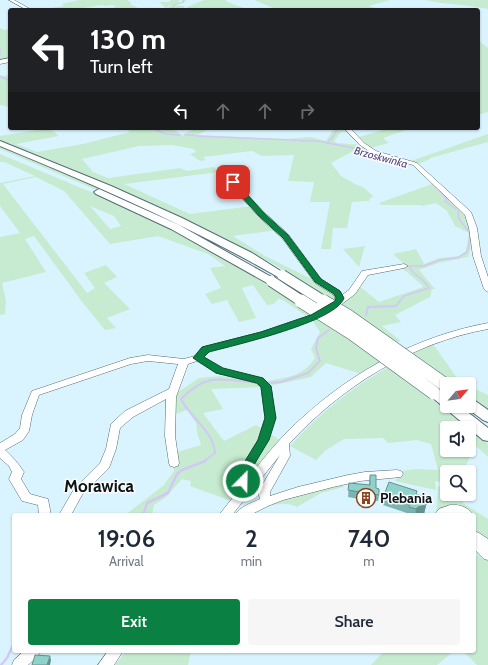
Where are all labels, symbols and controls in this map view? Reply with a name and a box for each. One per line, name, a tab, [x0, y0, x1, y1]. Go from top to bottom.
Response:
text: 130 m	[90, 22, 166, 56]
icon: left	[24, 24, 76, 76]
text: Turn left	[90, 56, 153, 78]
icon: left	[170, 100, 192, 122]
icon: ahead	[212, 100, 234, 122]
icon: ahead	[254, 100, 276, 122]
icon: right	[296, 100, 318, 122]
water label: Brzoskwinka	[353, 143, 409, 171]
pin	[216, 165, 250, 199]
icon: arrive	[222, 171, 244, 193]
north arrow	[440, 377, 476, 413]
map controls	[440, 377, 476, 501]
button: sound	[440, 421, 476, 457]
position arrow	[222, 460, 264, 502]
button: search	[440, 465, 476, 501]
district label: Morawica	[64, 476, 135, 496]
building icon: Plebania	[355, 487, 377, 509]
place label: Plebania	[380, 489, 432, 507]
text: 19:06	[98, 524, 155, 553]
text: 2	[245, 524, 258, 553]
text: 740	[348, 524, 390, 553]
text: Arrival	[109, 553, 144, 569]
text: min	[241, 553, 262, 569]
text: m	[363, 553, 375, 569]
button: Exit	[28, 599, 240, 645]
button: Share	[248, 599, 460, 645]

